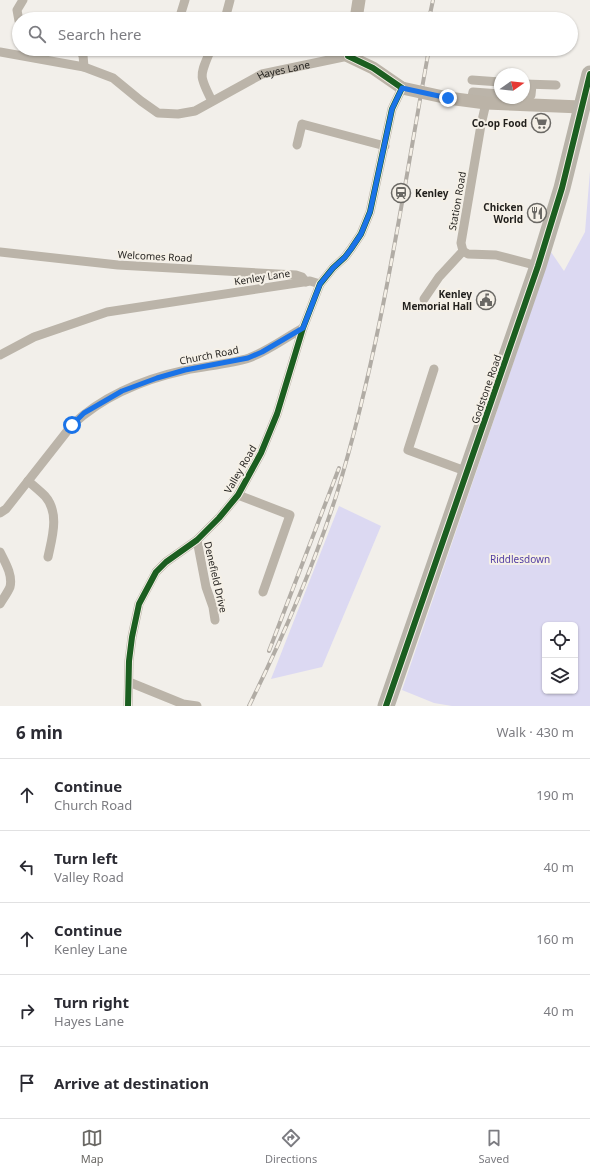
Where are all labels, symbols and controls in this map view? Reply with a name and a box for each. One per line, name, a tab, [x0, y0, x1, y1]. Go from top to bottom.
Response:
search box	[12, 12, 578, 56]
icon: search	[26, 23, 48, 45]
text: Search here	[58, 24, 141, 44]
street label: Hayes Lane	[254, 57, 311, 83]
north arrow	[494, 68, 530, 104]
route end	[439, 89, 457, 107]
supermarket icon: Co-op Food	[530, 112, 552, 134]
place label: Co-op Food	[472, 116, 527, 130]
street label: Station Road	[445, 170, 469, 232]
station icon: Kenley	[390, 182, 412, 204]
place label: Kenley	[415, 186, 449, 200]
place label: Chicken World	[483, 200, 523, 226]
restaurant icon: Chicken World	[526, 202, 548, 224]
street label: Welcomes Road	[117, 247, 193, 265]
street label: Kenley Lane	[233, 266, 291, 288]
place label: Kenley Memorial Hall	[402, 287, 472, 313]
public building icon: Kenley Memorial Hall	[475, 289, 497, 311]
street label: Church Road	[178, 342, 240, 368]
street label: Godstone Road	[468, 352, 504, 426]
route start	[63, 416, 81, 434]
street label: Valley Road	[221, 442, 259, 496]
street label: Denefield Drive	[201, 540, 231, 614]
park label: Riddlesdown	[490, 552, 550, 566]
map controls	[542, 622, 578, 694]
button: locate	[542, 622, 578, 658]
button: layers	[542, 658, 578, 694]
text: 6 min	[16, 721, 63, 744]
text: Walk · 430 m	[496, 723, 574, 741]
text: Continue	[54, 776, 122, 796]
icon: ahead	[16, 784, 38, 806]
text: 190 m	[536, 786, 574, 804]
text: Church Road	[54, 796, 132, 814]
text: Turn left	[54, 848, 118, 868]
icon: left	[16, 856, 38, 878]
text: 40 m	[544, 858, 574, 876]
text: Valley Road	[54, 868, 124, 886]
text: Continue	[54, 920, 122, 940]
icon: ahead	[16, 928, 38, 950]
text: 160 m	[536, 930, 574, 948]
text: Kenley Lane	[54, 940, 127, 958]
text: Turn right	[54, 992, 129, 1012]
icon: right	[16, 1000, 38, 1022]
text: 40 m	[544, 1002, 574, 1020]
text: Hayes Lane	[54, 1012, 124, 1030]
icon: arrive	[16, 1072, 38, 1094]
text: Arrive at destination	[54, 1073, 209, 1093]
tab: Map	[81, 1127, 104, 1166]
tab: Directions	[265, 1127, 317, 1166]
tab: Saved	[479, 1127, 509, 1166]

